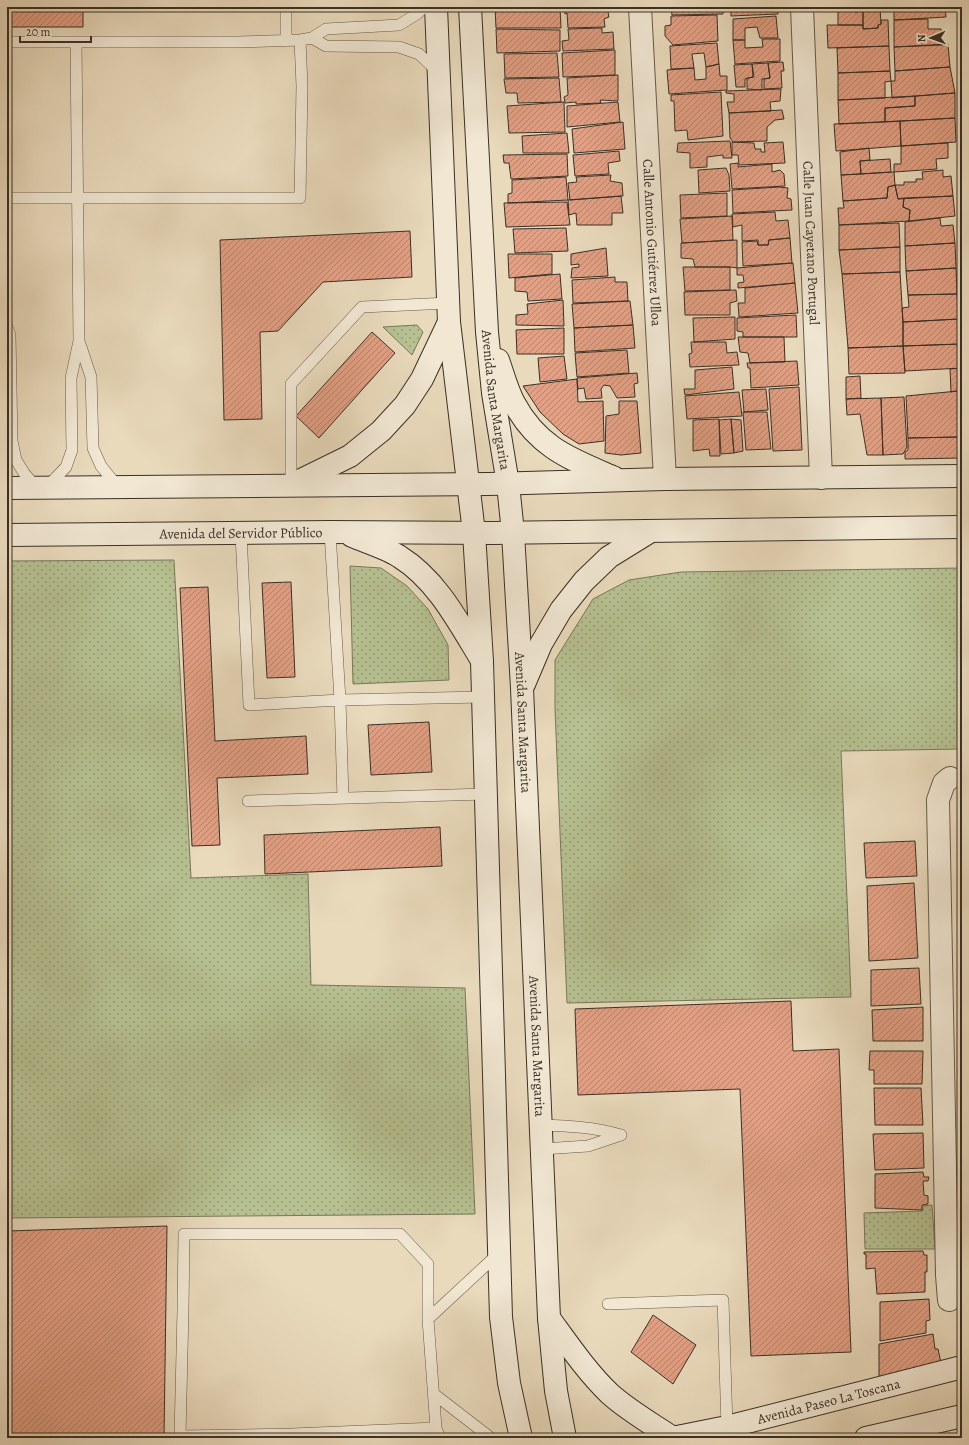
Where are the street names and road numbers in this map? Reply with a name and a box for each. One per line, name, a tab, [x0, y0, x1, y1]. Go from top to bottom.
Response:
street label: Calle Antonio Gutiérrez Ulloa	[638, 159, 666, 327]
street label: Calle Juan Cayetano Portugal	[798, 160, 824, 326]
street label: Avenida Santa Margarita	[477, 328, 515, 472]
street label: Avenida del Servidor Público	[158, 523, 323, 544]
street label: Avenida Santa Margarita	[510, 650, 536, 794]
street label: Avenida Santa Margarita	[524, 974, 549, 1118]
street label: Avenida Paseo La Toscana	[754, 1374, 903, 1429]

